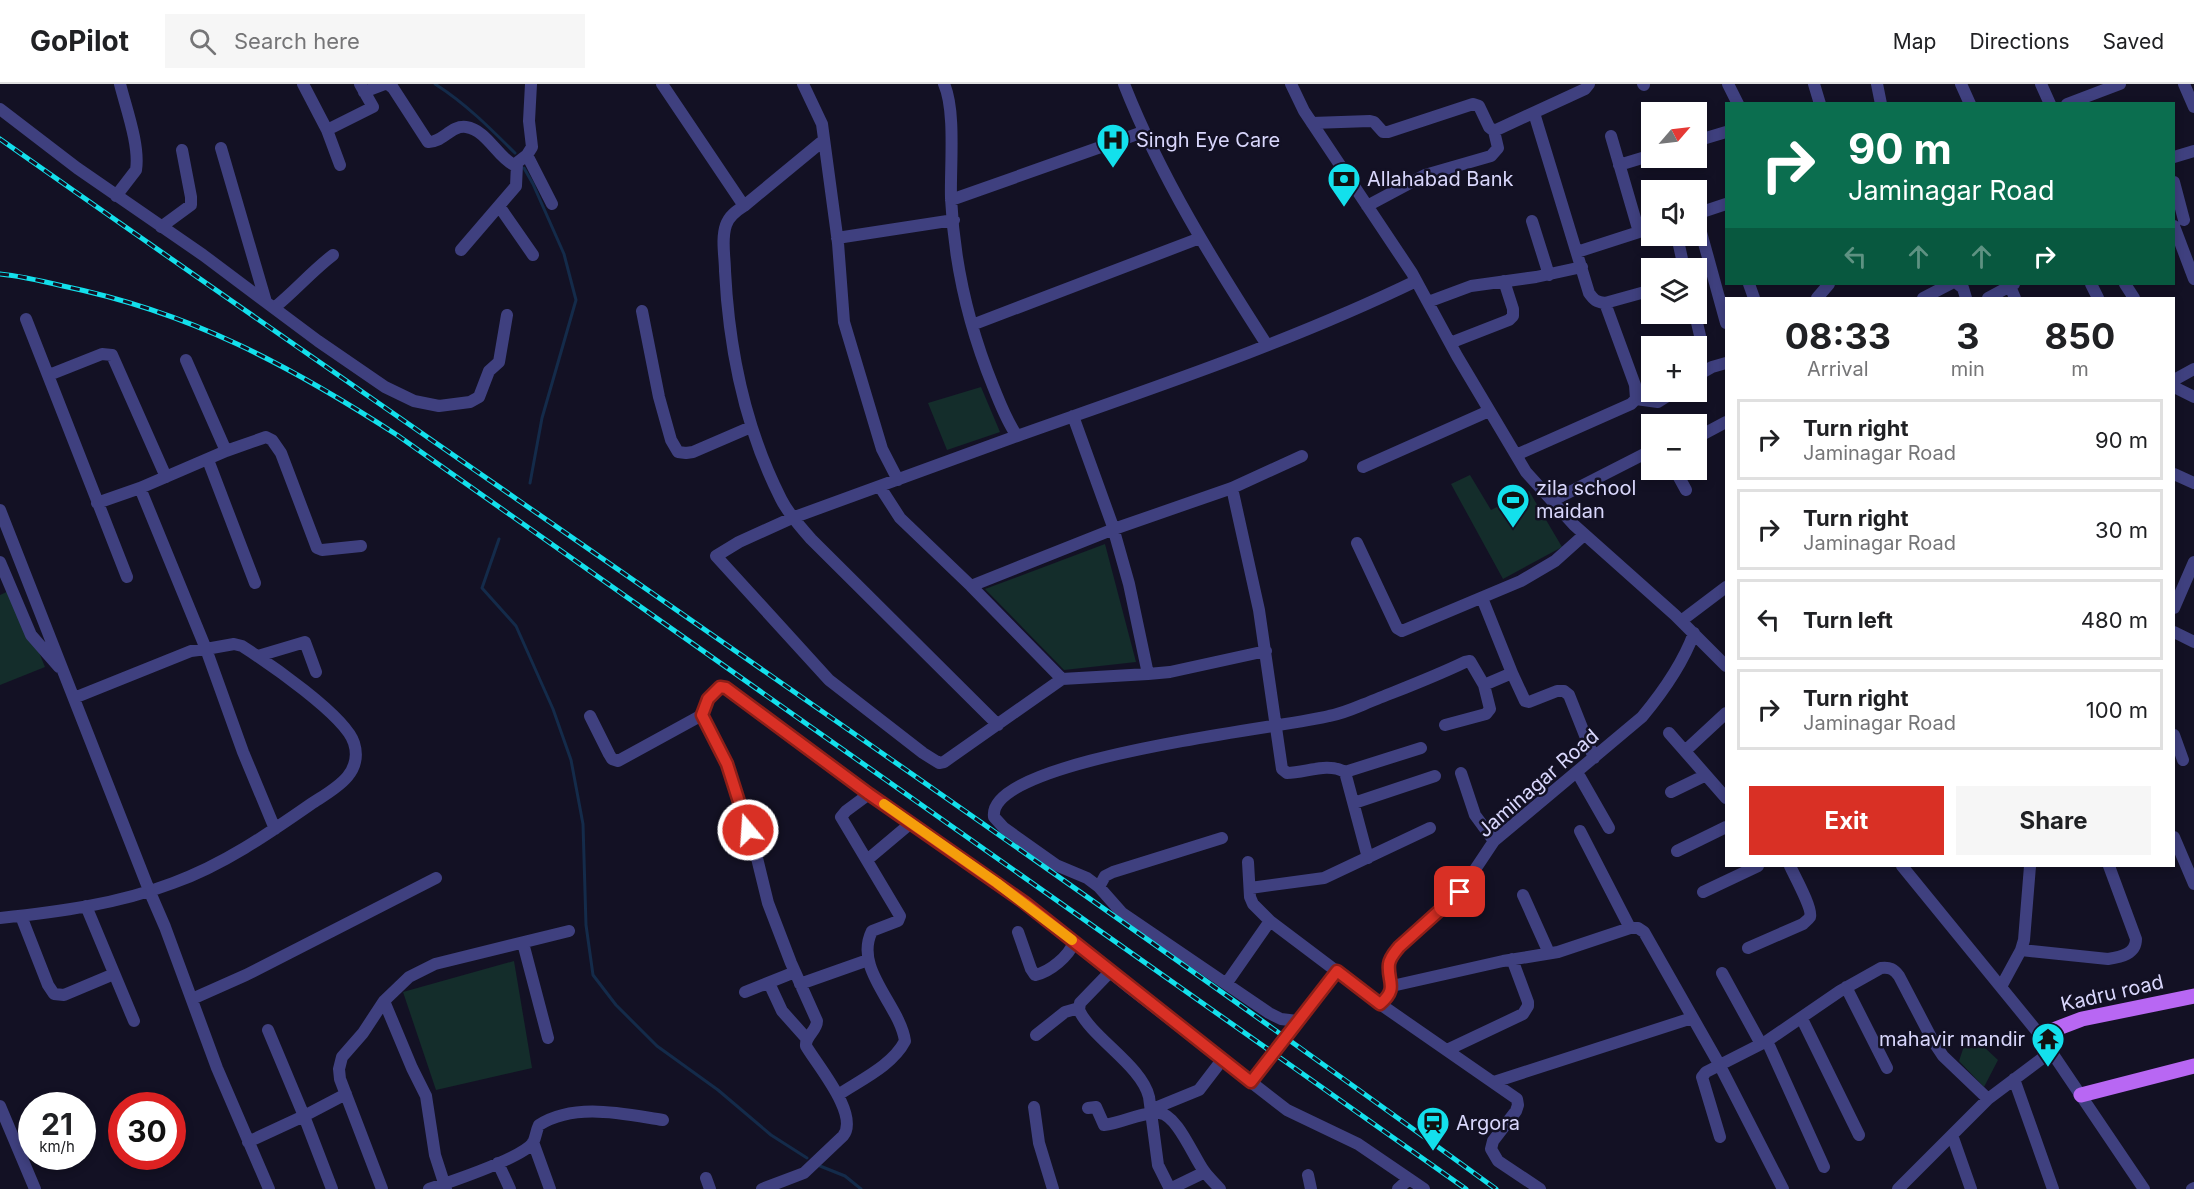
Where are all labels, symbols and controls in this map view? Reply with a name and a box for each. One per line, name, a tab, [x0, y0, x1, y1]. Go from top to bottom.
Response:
search box	[165, 14, 585, 68]
text: GoPilot	[30, 24, 129, 58]
icon: search	[186, 25, 219, 58]
text: Search here	[234, 28, 360, 54]
text: Map	[1893, 29, 1936, 54]
text: Directions	[1969, 29, 2070, 54]
text: Saved	[2103, 29, 2164, 54]
north arrow	[1641, 102, 1707, 168]
map controls	[1641, 102, 1707, 480]
hospital icon: Singh Eye Care	[1095, 122, 1131, 169]
text: 90 m	[1848, 123, 1952, 174]
icon: right	[1749, 126, 1827, 204]
place label: Singh Eye Care	[1136, 128, 1280, 152]
bank icon: Allahabad Bank	[1326, 161, 1362, 208]
place label: Allahabad Bank	[1367, 167, 1513, 191]
text: Jaminagar Road	[1848, 174, 2054, 207]
button: sound	[1641, 180, 1707, 246]
icon: left	[1839, 240, 1872, 273]
icon: ahead	[1902, 240, 1935, 273]
icon: ahead	[1965, 240, 1998, 273]
icon: right	[2028, 240, 2061, 273]
button: layers	[1641, 258, 1707, 324]
text: 08:33	[1785, 314, 1891, 358]
text: 3	[1956, 314, 1979, 358]
text: 850	[2045, 314, 2115, 358]
button: +	[1641, 336, 1707, 402]
text: Arrival	[1807, 357, 1869, 381]
text: min	[1951, 357, 1985, 381]
text: m	[2071, 357, 2089, 381]
button: −	[1641, 414, 1707, 480]
text: Turn right	[1803, 415, 1909, 441]
icon: right	[1752, 423, 1785, 456]
text: 90 m	[2095, 427, 2148, 453]
text: Jaminagar Road	[1803, 441, 1956, 465]
place label: zila school maidan	[1536, 476, 1636, 523]
sports icon: zila school maidan	[1495, 482, 1531, 529]
text: Turn right	[1803, 505, 1909, 531]
icon: right	[1752, 513, 1785, 546]
text: 30 m	[2095, 517, 2148, 543]
text: Jaminagar Road	[1803, 531, 1956, 555]
icon: left	[1752, 603, 1785, 636]
text: Turn left	[1803, 607, 1893, 633]
text: 480 m	[2081, 607, 2148, 633]
text: Turn right	[1803, 685, 1909, 711]
icon: right	[1752, 693, 1785, 726]
text: 100 m	[2086, 697, 2148, 723]
text: Jaminagar Road	[1803, 711, 1956, 735]
street label: Jaminagar Road	[1472, 724, 1604, 842]
button: Exit	[1749, 786, 1944, 855]
button: Share	[1956, 786, 2151, 855]
position arrow	[716, 798, 780, 862]
pin	[1434, 866, 1485, 917]
icon: arrive	[1443, 875, 1476, 908]
street label: Kadru road	[2058, 970, 2166, 1016]
temple icon: mahavir mandir	[2030, 1021, 2066, 1068]
place label: mahavir mandir	[1879, 1027, 2025, 1051]
speed limit sign: 30	[108, 1092, 186, 1170]
station icon: Argora	[1415, 1105, 1451, 1152]
text: 21	[41, 1106, 73, 1142]
place label: Argora	[1456, 1111, 1520, 1135]
text: km/h	[39, 1137, 75, 1156]

